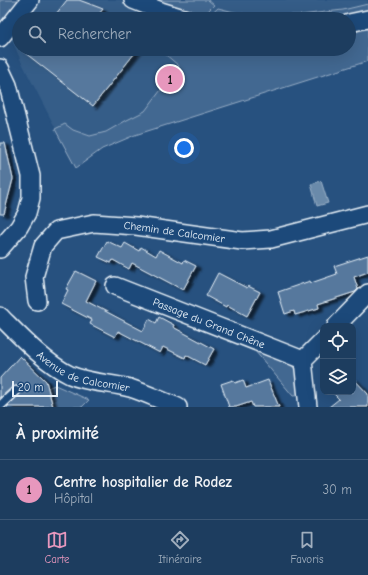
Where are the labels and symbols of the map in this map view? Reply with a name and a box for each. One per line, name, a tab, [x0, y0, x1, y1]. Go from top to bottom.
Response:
pin: 1	[157, 64, 183, 94]
your location	[174, 138, 194, 158]
street label: Chemin de Calcomier	[123, 219, 226, 246]
street label: Passage du Grand Chêne	[151, 296, 267, 352]
street label: Avenue de Calcomier	[34, 348, 132, 395]
scale bar	[12, 379, 58, 398]

